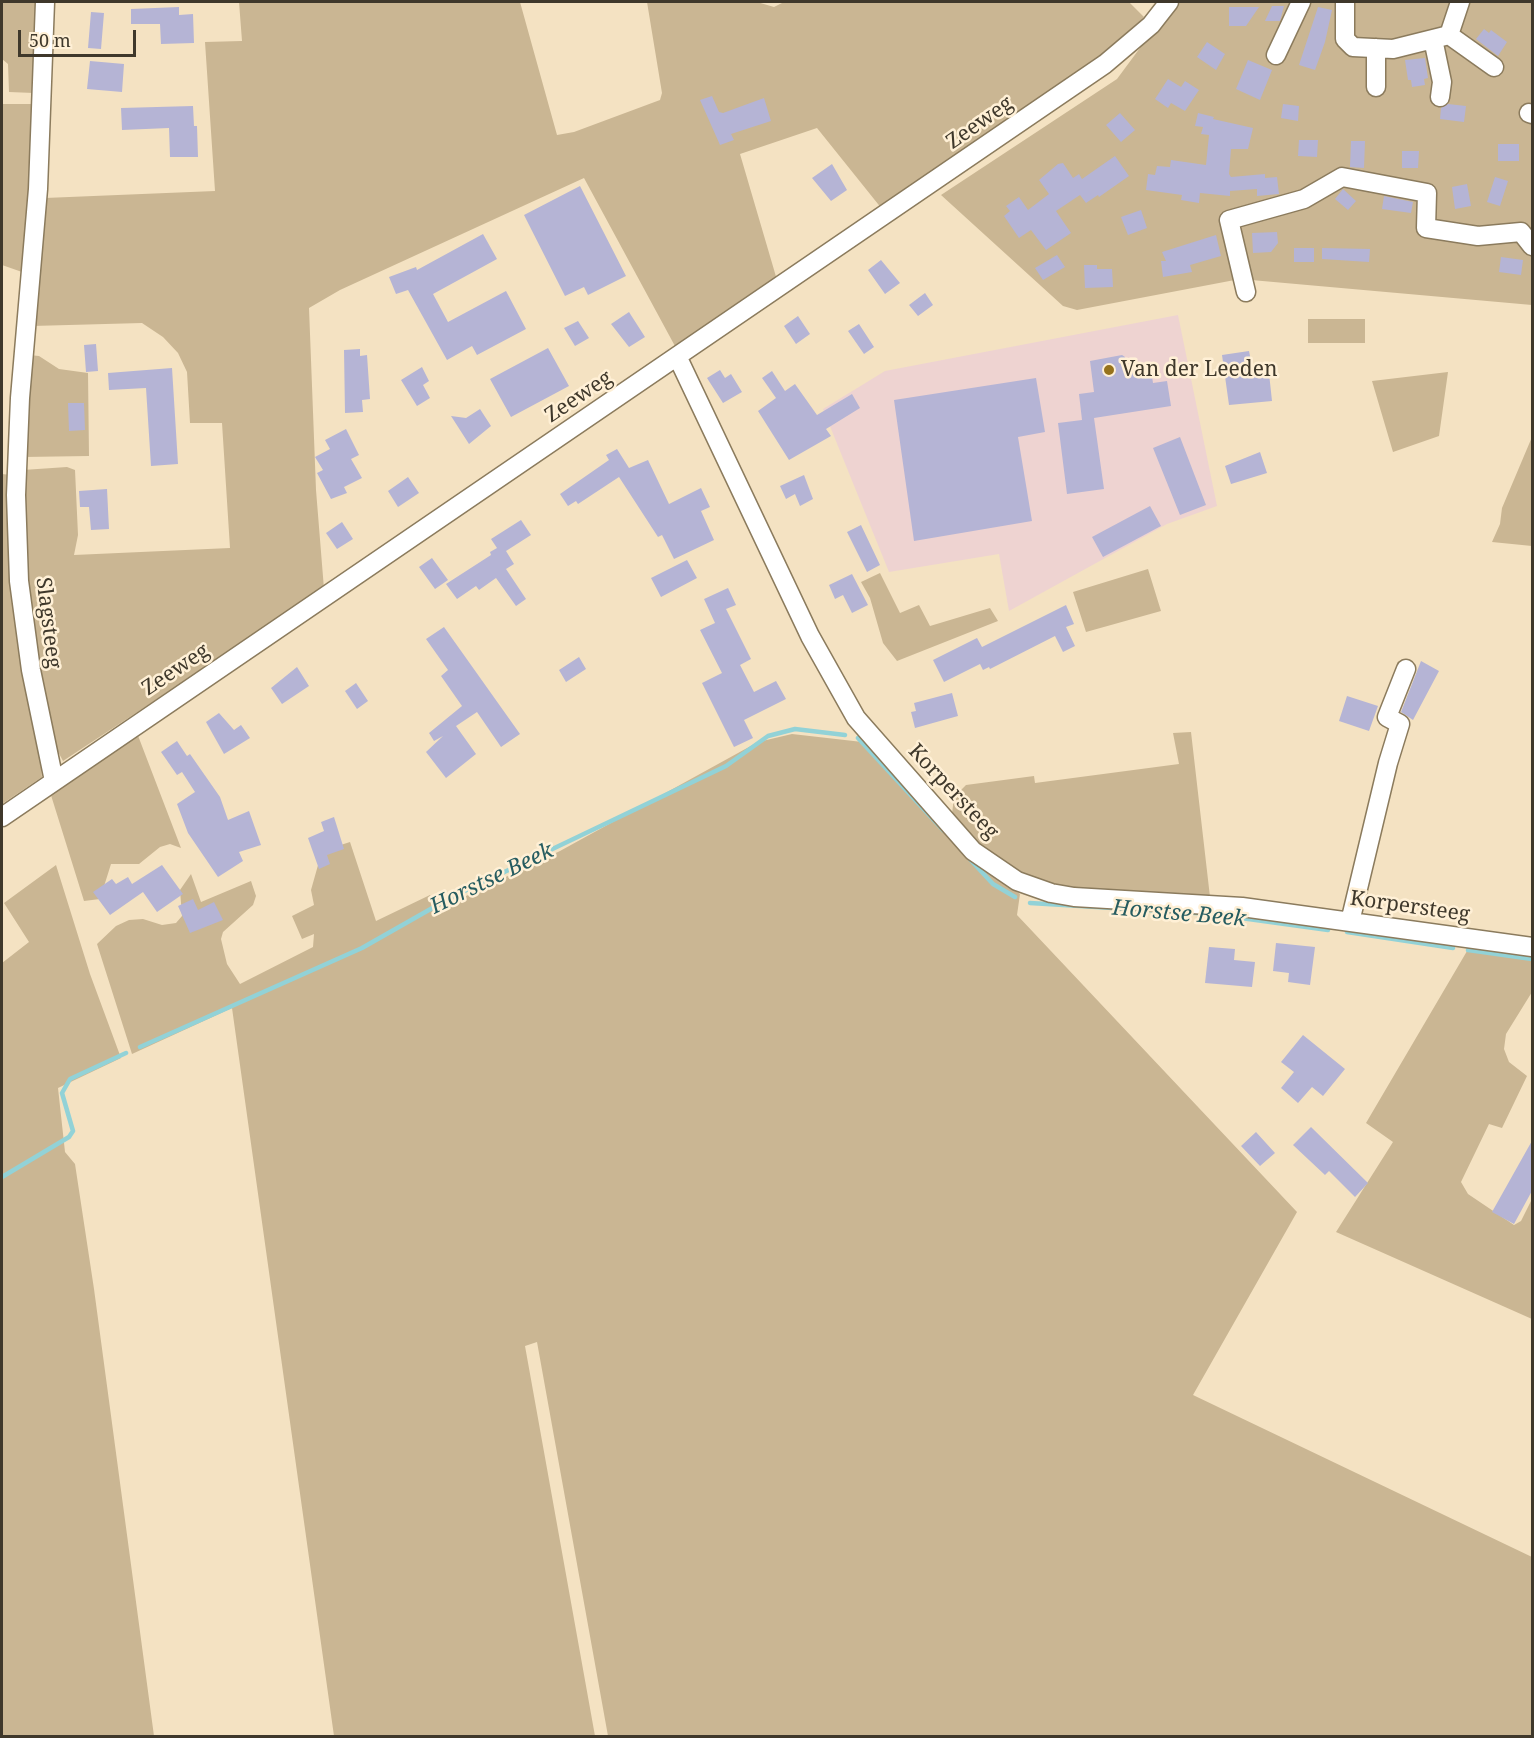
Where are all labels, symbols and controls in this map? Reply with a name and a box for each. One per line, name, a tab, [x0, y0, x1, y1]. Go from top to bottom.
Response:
scale bar	[21, 18, 140, 56]
text: 50 m	[29, 28, 71, 52]
street label: Zeeweg	[942, 91, 1018, 155]
place label: Van der Leeden	[1121, 357, 1277, 383]
marker: Van der Leeden	[1102, 363, 1116, 377]
street label: Zeeweg	[541, 365, 617, 429]
street label: Slagsteeg	[30, 576, 66, 670]
street label: Zeeweg	[138, 638, 214, 702]
street label: Korpersteeg	[903, 739, 1003, 845]
water label: Horstse Beek	[426, 838, 558, 920]
street label: Korpersteeg	[1348, 886, 1472, 928]
water label: Horstse Beek	[1111, 895, 1247, 933]

